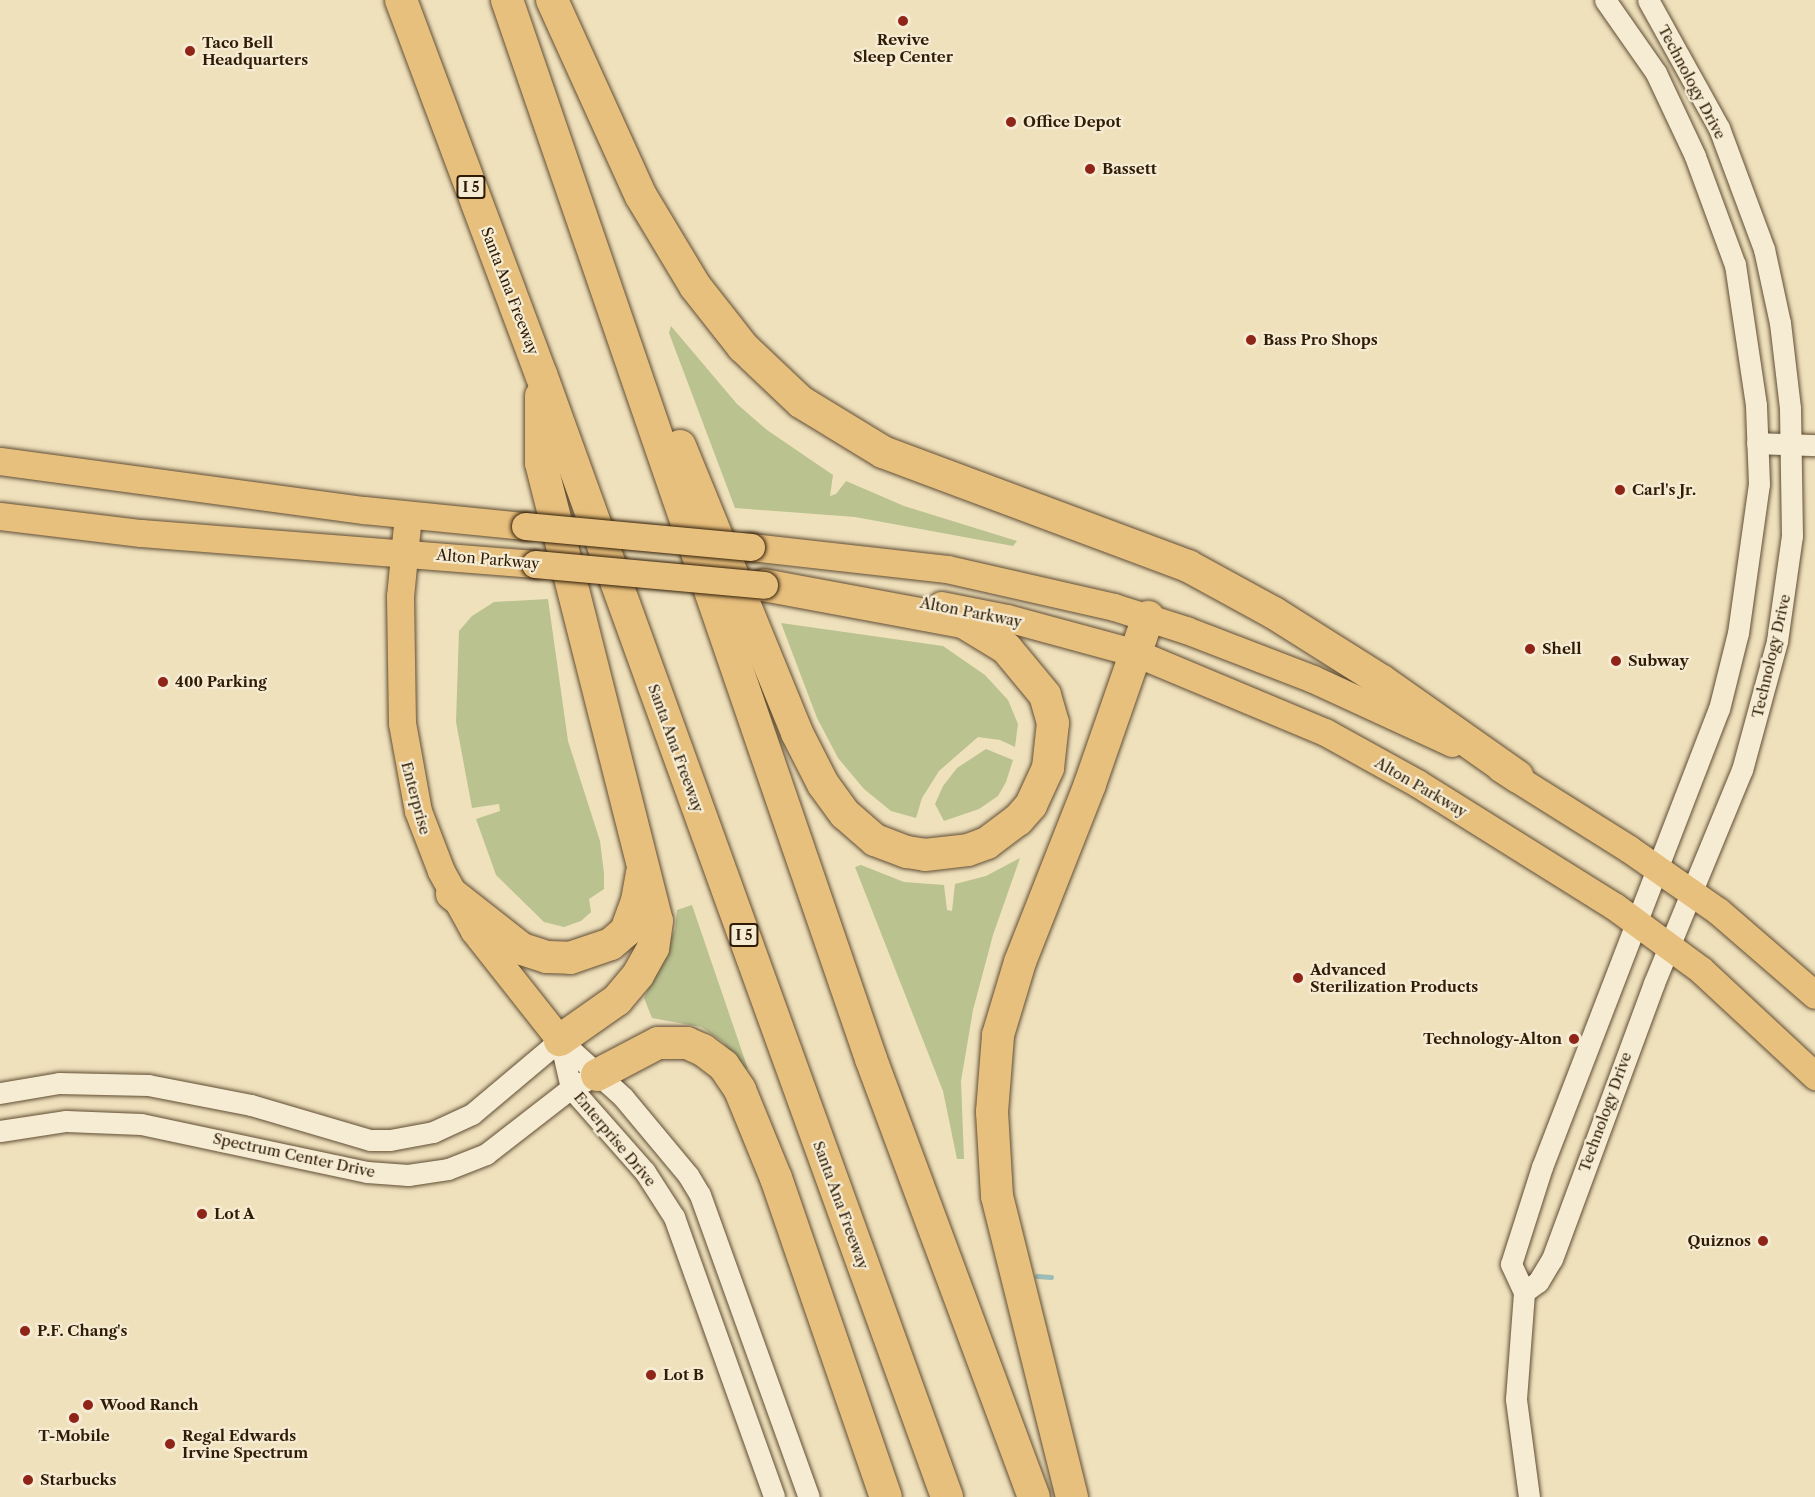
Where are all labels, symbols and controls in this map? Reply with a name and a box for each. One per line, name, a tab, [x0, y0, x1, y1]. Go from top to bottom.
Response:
marker: Revive Sleep Center	[896, 14, 910, 28]
street label: Technology Drive	[1654, 22, 1730, 142]
place label: Revive Sleep Center	[853, 30, 953, 65]
place label: Taco Bell Headquarters	[202, 33, 308, 68]
marker: Taco Bell Headquarters	[183, 44, 197, 58]
place label: Office Depot	[1023, 113, 1121, 131]
marker: Office Depot	[1004, 115, 1018, 129]
place label: Bassett	[1102, 160, 1157, 178]
marker: Bassett	[1083, 162, 1097, 176]
road number: I 5	[456, 176, 486, 198]
street label: Santa Ana Freeway	[477, 224, 543, 358]
place label: Bass Pro Shops	[1263, 331, 1378, 349]
marker: Bass Pro Shops	[1244, 333, 1258, 347]
place label: Carl's Jr.	[1632, 481, 1696, 499]
marker: Carl's Jr.	[1613, 483, 1627, 497]
street label: Alton Parkway	[436, 546, 540, 572]
street label: Technology Drive	[1748, 592, 1794, 720]
street label: Alton Parkway	[918, 593, 1024, 631]
place label: Shell	[1542, 640, 1581, 658]
marker: Shell	[1523, 642, 1537, 656]
place label: Subway	[1628, 652, 1689, 670]
marker: Subway	[1609, 654, 1623, 668]
place label: 400 Parking	[175, 673, 267, 691]
marker: 400 Parking	[156, 675, 170, 689]
street label: Santa Ana Freeway	[644, 681, 708, 815]
street label: Alton Parkway	[1372, 753, 1470, 821]
street label: Enterprise	[398, 760, 434, 836]
road number: I 5	[729, 924, 759, 946]
place label: Advanced Sterilization Products	[1310, 960, 1478, 995]
marker: Advanced Sterilization Products	[1291, 971, 1305, 985]
place label: Technology-Alton	[1423, 1030, 1562, 1048]
marker: Technology-Alton	[1567, 1032, 1581, 1046]
street label: Technology Drive	[1575, 1049, 1635, 1175]
street label: Enterprise Drive	[570, 1088, 660, 1190]
street label: Spectrum Center Drive	[211, 1129, 377, 1181]
street label: Santa Ana Freeway	[809, 1138, 873, 1272]
place label: Lot A	[214, 1205, 255, 1223]
marker: Lot A	[195, 1207, 209, 1221]
place label: Quiznos	[1688, 1232, 1751, 1250]
marker: Quiznos	[1756, 1234, 1770, 1248]
place label: P.F. Chang's	[37, 1322, 127, 1340]
marker: P.F. Chang's	[18, 1324, 32, 1338]
place label: Lot B	[663, 1366, 704, 1384]
marker: Lot B	[644, 1368, 658, 1382]
place label: Wood Ranch	[100, 1396, 199, 1414]
marker: Wood Ranch	[81, 1398, 95, 1412]
marker: T-Mobile	[67, 1411, 81, 1425]
place label: Regal Edwards Irvine Spectrum	[182, 1426, 308, 1461]
place label: T-Mobile	[38, 1427, 110, 1445]
marker: Regal Edwards Irvine Spectrum	[163, 1437, 177, 1451]
place label: Starbucks	[40, 1471, 116, 1489]
marker: Starbucks	[21, 1473, 35, 1487]

